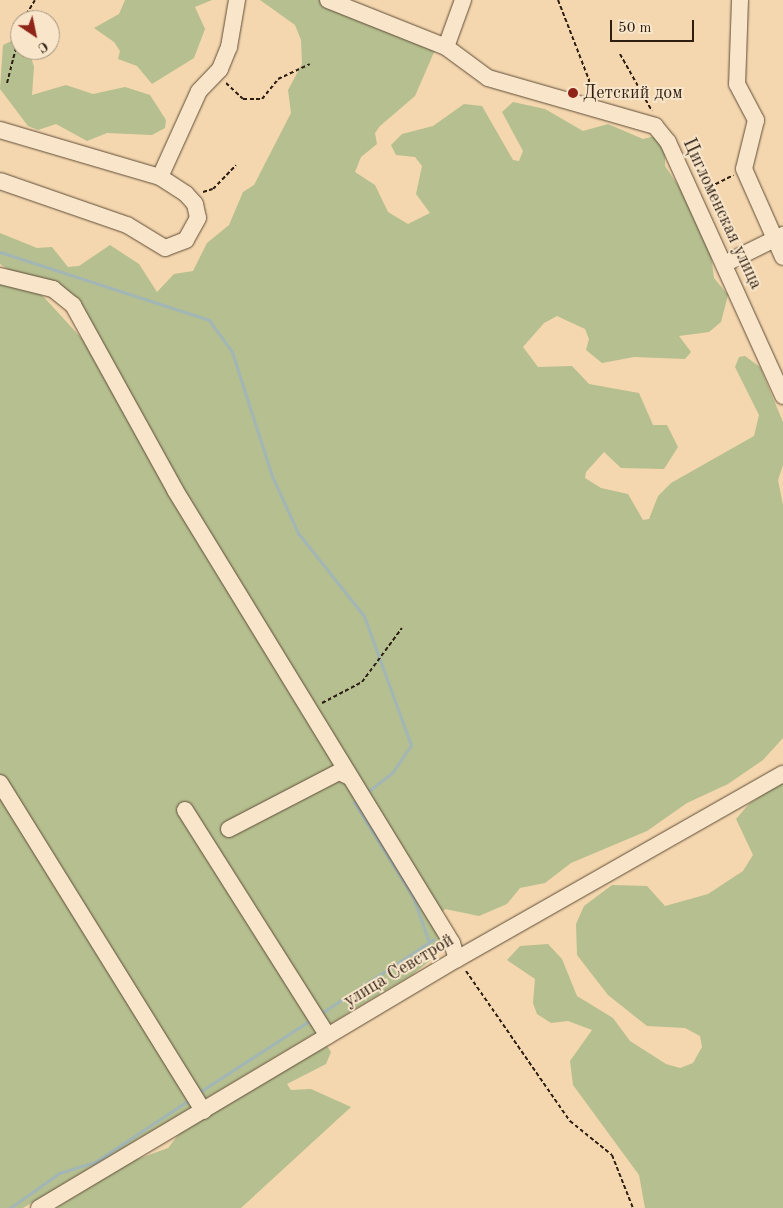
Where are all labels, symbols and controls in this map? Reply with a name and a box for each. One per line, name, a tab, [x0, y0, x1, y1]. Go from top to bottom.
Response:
north arrow	[10, 10, 60, 60]
scale bar	[613, 10, 697, 42]
text: 50 m	[618, 21, 652, 36]
text: С	[35, 38, 51, 55]
place label: Детский дом	[583, 82, 683, 104]
marker: Детский дом	[567, 87, 579, 99]
street label: Цигломенская улица	[678, 135, 766, 293]
street label: улица Севстрой	[340, 930, 458, 1012]

